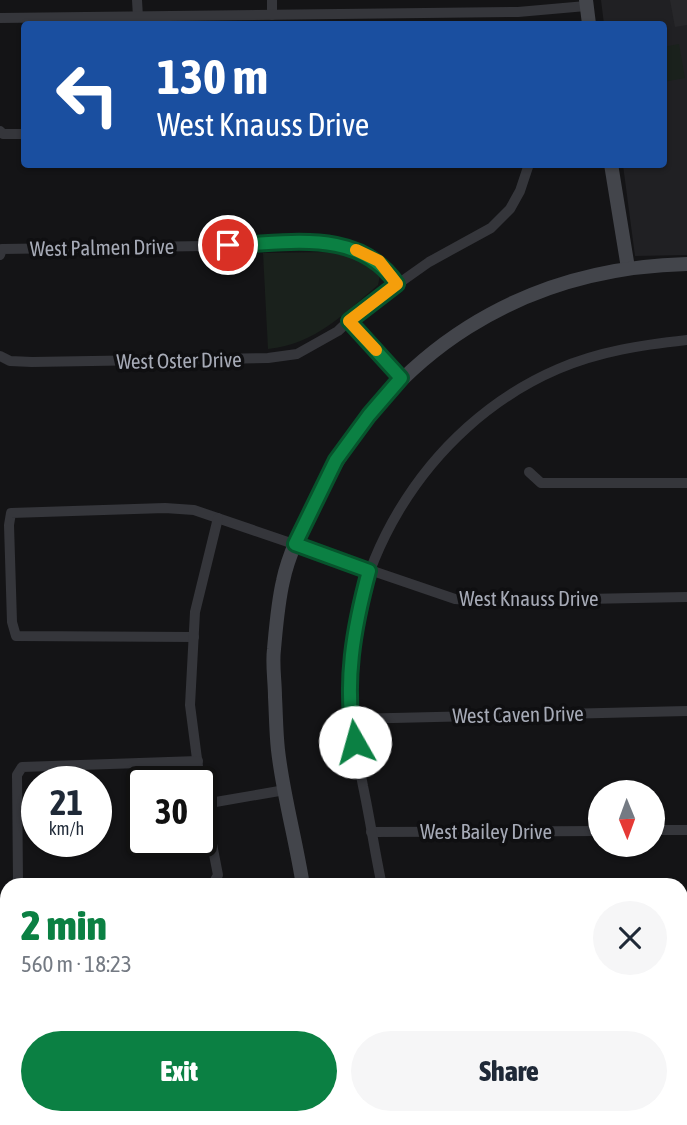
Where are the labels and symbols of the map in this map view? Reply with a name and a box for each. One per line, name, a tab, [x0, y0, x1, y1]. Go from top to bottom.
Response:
pin	[198, 215, 258, 275]
street label: West Palmen Drive	[30, 234, 174, 260]
street label: West Oster Drive	[116, 347, 242, 373]
street label: West Knauss Drive	[459, 586, 599, 610]
street label: West Caven Drive	[452, 701, 584, 727]
position arrow	[318, 705, 392, 779]
speed limit sign: 30	[126, 766, 217, 857]
north arrow	[588, 780, 665, 858]
street label: West Bailey Drive	[420, 819, 552, 843]

